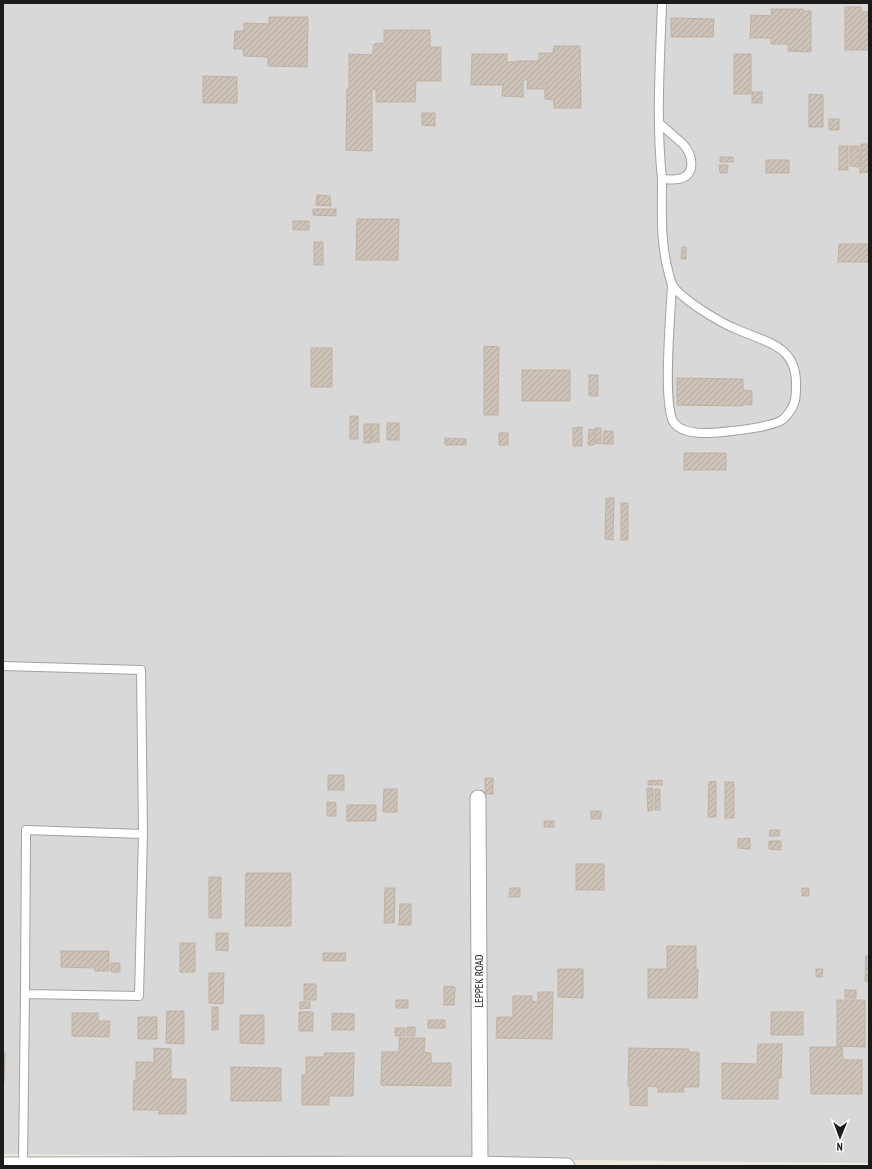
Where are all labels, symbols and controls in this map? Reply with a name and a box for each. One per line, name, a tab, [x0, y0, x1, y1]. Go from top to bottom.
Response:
street label: LEPPEK ROAD	[472, 954, 486, 1008]
north arrow	[820, 1117, 860, 1157]
text: N	[837, 1140, 843, 1154]

